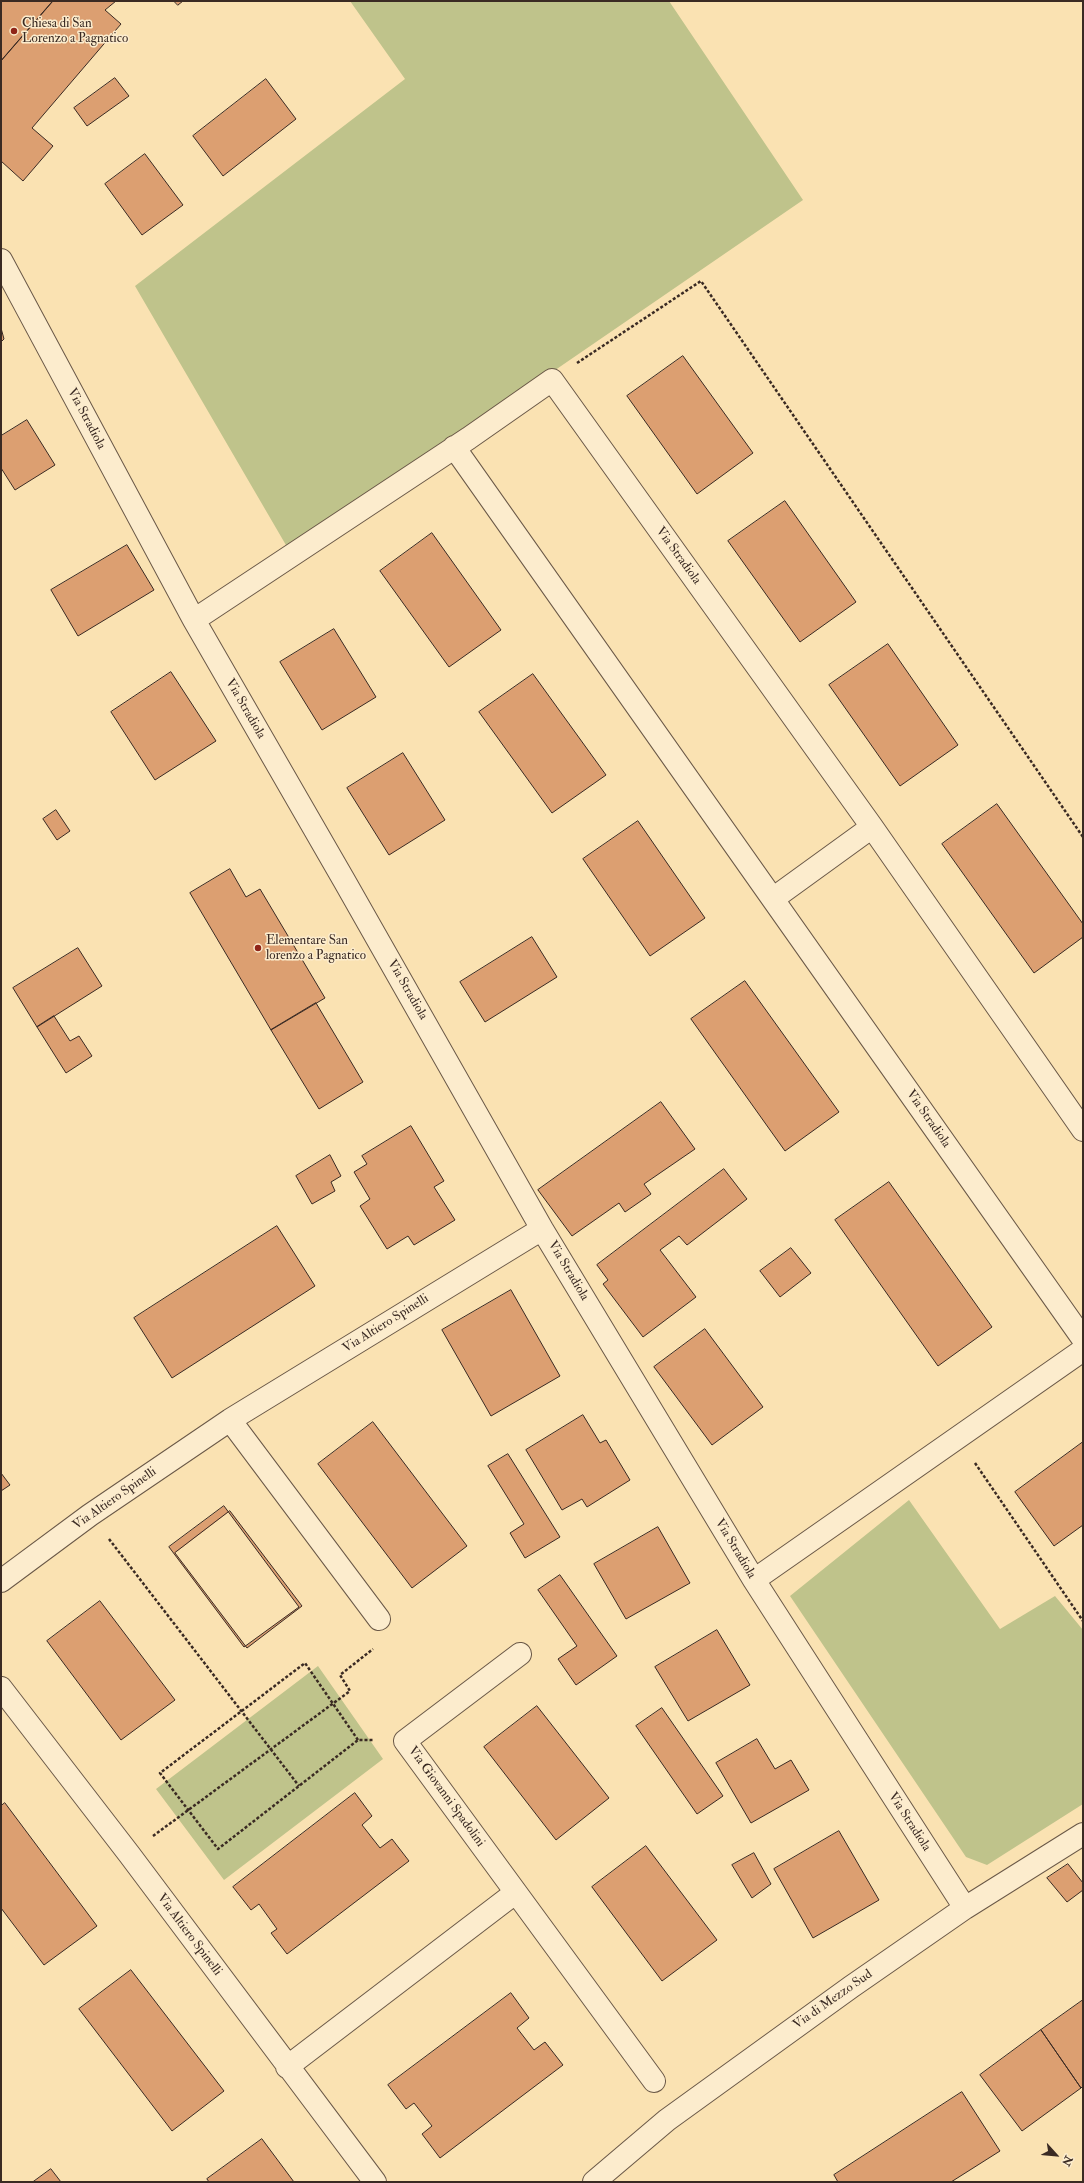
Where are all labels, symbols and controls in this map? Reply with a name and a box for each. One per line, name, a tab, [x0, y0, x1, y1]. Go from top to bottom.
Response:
place label: Chiesa di San Lorenzo a Pagnatico	[22, 16, 128, 47]
marker: Chiesa di San Lorenzo a Pagnatico	[9, 26, 19, 36]
street label: Via Stradiola	[63, 386, 109, 452]
street label: Via Stradiola	[652, 524, 704, 588]
street label: Via Stradiola	[221, 676, 269, 742]
place label: Elementare San lorenzo a Pagnatico	[266, 933, 366, 964]
marker: Elementare San lorenzo a Pagnatico	[253, 943, 263, 953]
street label: Via Stradiola	[383, 957, 431, 1023]
street label: Via Stradiola	[902, 1087, 954, 1151]
street label: Via Stradiola	[544, 1238, 592, 1304]
street label: Via Altiero Spinelli	[340, 1291, 432, 1357]
street label: Via Altiero Spinelli	[70, 1464, 160, 1534]
street label: Via Stradiola	[711, 1516, 759, 1582]
street label: Via Giovanni Spadolini	[404, 1744, 488, 1850]
street label: Via Stradiola	[884, 1790, 934, 1854]
street label: Via Altiero Spinelli	[153, 1891, 225, 1979]
street label: Via di Mezzo Sud	[790, 1967, 876, 2033]
north arrow	[1036, 2135, 1076, 2175]
text: N	[1059, 2153, 1075, 2168]

